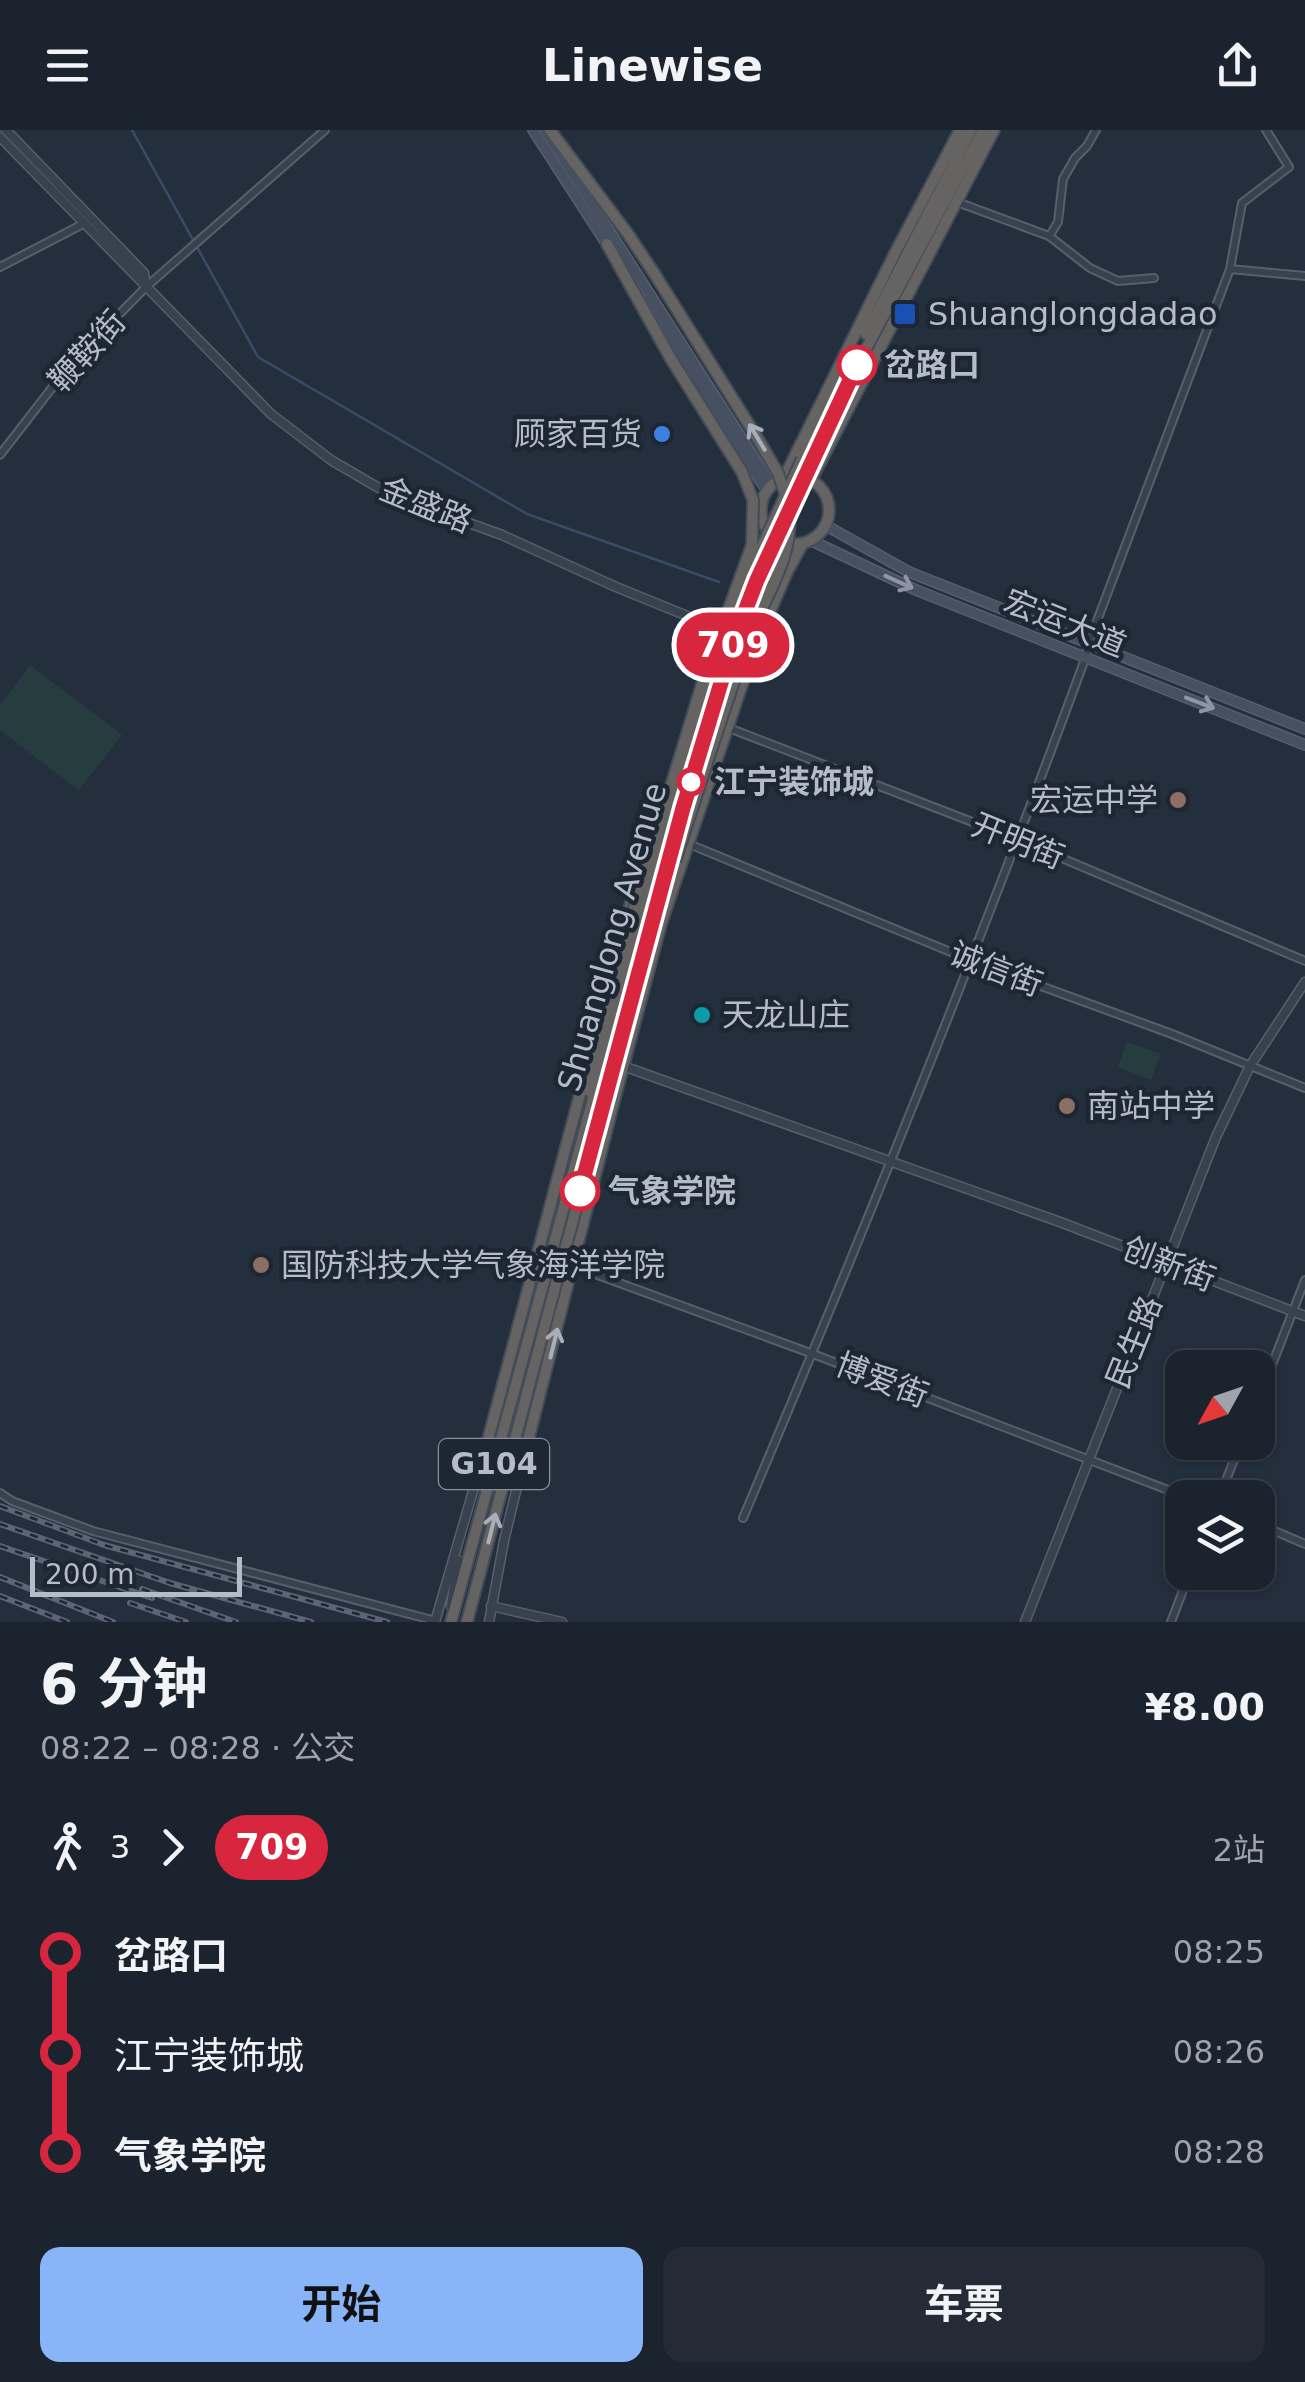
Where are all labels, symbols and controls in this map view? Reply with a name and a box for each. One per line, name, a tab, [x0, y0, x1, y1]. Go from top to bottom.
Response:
icon: menu	[40, 38, 95, 93]
icon: share	[1210, 38, 1265, 93]
text: Linewise	[542, 39, 763, 92]
place label: Shuanglongdadao	[928, 295, 1218, 333]
marker: Shuanglongdadao	[892, 301, 918, 327]
street label: 鞭鞍街	[41, 303, 133, 399]
marker: 岔路口	[838, 346, 876, 384]
place label: 岔路口	[884, 346, 980, 384]
place label: 顾家百货	[514, 415, 642, 453]
marker: 顾家百货	[651, 423, 673, 445]
one-way arrow	[747, 423, 767, 452]
street label: 金盛路	[374, 469, 478, 541]
one-way arrow	[883, 574, 913, 592]
street label: 宏运大道	[999, 581, 1131, 665]
line badge: 709	[676, 612, 790, 678]
text: 709	[696, 625, 770, 665]
one-way arrow	[1184, 695, 1215, 713]
place label: 江宁装饰城	[714, 763, 874, 801]
marker: 江宁装饰城	[678, 769, 704, 795]
street label: Shuanglong Avenue	[550, 778, 674, 1096]
place label: 宏运中学	[1030, 781, 1158, 819]
marker: 宏运中学	[1167, 789, 1189, 811]
street label: 开明街	[966, 805, 1070, 877]
street label: 诚信街	[944, 934, 1048, 1004]
place label: 天龙山庄	[722, 996, 850, 1034]
marker: 天龙山庄	[691, 1004, 713, 1026]
place label: 南站中学	[1087, 1087, 1215, 1125]
marker: 南站中学	[1056, 1095, 1078, 1117]
marker: 气象学院	[561, 1172, 599, 1210]
place label: 气象学院	[608, 1172, 736, 1210]
street label: 创新街	[1117, 1229, 1221, 1299]
place label: 国防科技大学气象海洋学院	[281, 1246, 665, 1284]
marker: 国防科技大学气象海洋学院	[250, 1254, 272, 1276]
street label: 民生路	[1098, 1290, 1170, 1394]
one-way arrow	[545, 1328, 564, 1359]
street label: 博爱街	[830, 1345, 934, 1415]
north arrow	[1165, 1350, 1275, 1460]
map controls	[1165, 1350, 1275, 1590]
road number: G104	[439, 1439, 549, 1489]
button: layers	[1165, 1480, 1275, 1590]
one-way arrow	[483, 1513, 502, 1544]
scale bar	[30, 1552, 242, 1596]
text: 200 m	[45, 1558, 135, 1591]
text: 6 分钟	[40, 1652, 207, 1716]
text: ¥8.00	[1145, 1685, 1265, 1729]
text: 08:22 – 08:28 · 公交	[40, 1729, 355, 1767]
icon: walk	[40, 1820, 95, 1875]
icon: forward	[145, 1820, 200, 1875]
text: 709	[235, 1827, 308, 1867]
text: 3	[110, 1828, 130, 1866]
text: 2站	[1213, 1831, 1265, 1869]
text: 08:25	[1173, 1933, 1265, 1971]
text: 岔路口	[114, 1934, 228, 1978]
text: 08:26	[1173, 2033, 1265, 2071]
text: 江宁装饰城	[114, 2034, 304, 2078]
text: 08:28	[1173, 2133, 1265, 2171]
text: 气象学院	[114, 2134, 266, 2178]
button: 开始	[40, 2247, 643, 2362]
button: 车票	[663, 2247, 1265, 2362]

